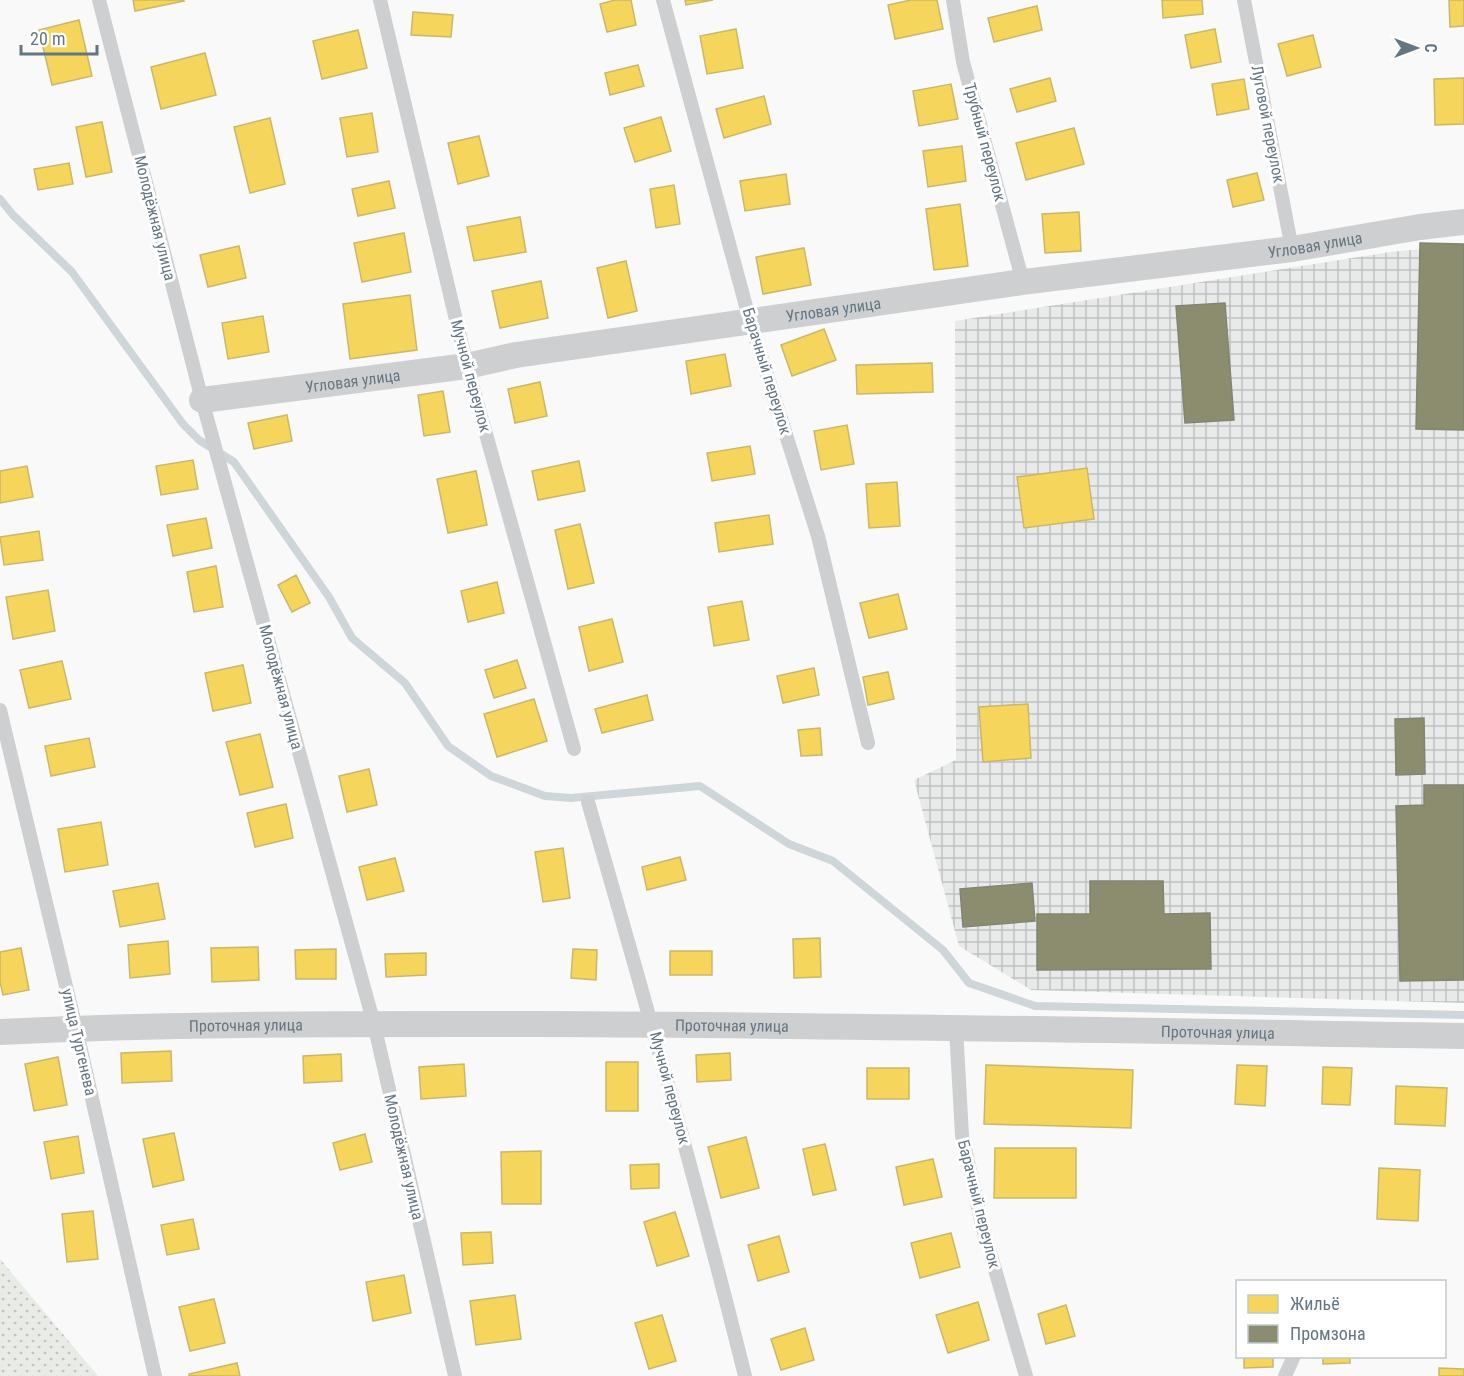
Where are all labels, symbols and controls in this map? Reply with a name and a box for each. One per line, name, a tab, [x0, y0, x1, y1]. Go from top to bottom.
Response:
scale bar	[21, 18, 98, 56]
north arrow	[1386, 18, 1446, 78]
text: 20 m	[30, 28, 65, 49]
text: С	[1421, 43, 1440, 53]
street label: Луговой переулок	[1247, 64, 1289, 185]
street label: Трубный переулок	[960, 81, 1010, 203]
street label: Молодёжная улица	[130, 153, 180, 283]
street label: Угловая улица	[1267, 228, 1364, 261]
street label: Угловая улица	[785, 293, 882, 326]
street label: Барачный переулок	[739, 305, 795, 437]
street label: Мучной переулок	[447, 318, 495, 435]
street label: Угловая улица	[304, 365, 401, 396]
street label: Молодёжная улица	[255, 623, 307, 751]
street label: улица Тургенева	[57, 987, 101, 1097]
street label: Проточная улица	[189, 1015, 303, 1035]
street label: Проточная улица	[675, 1015, 789, 1035]
street label: Проточная улица	[1161, 1021, 1275, 1042]
street label: Мучной переулок	[646, 1030, 694, 1147]
street label: Молодёжная улица	[380, 1092, 428, 1222]
street label: Барачный переулок	[954, 1138, 1004, 1270]
legend	[1236, 1280, 1446, 1358]
text: Жильё	[1290, 1293, 1340, 1314]
text: Промзона	[1290, 1323, 1366, 1344]

